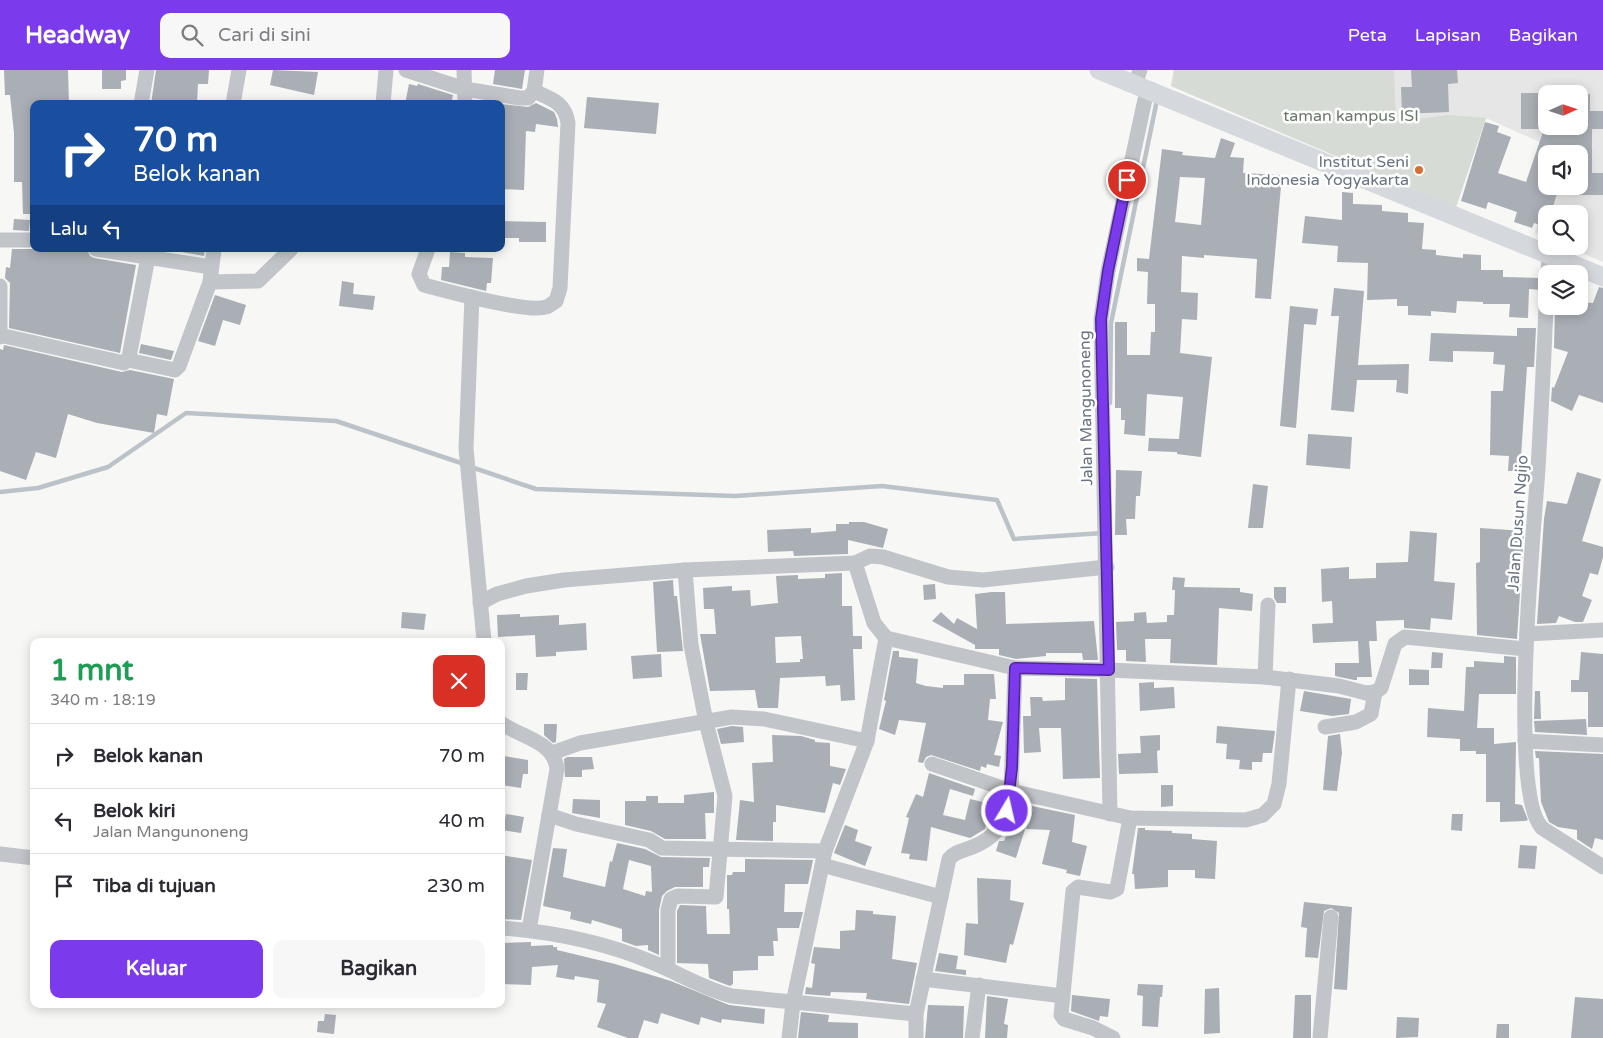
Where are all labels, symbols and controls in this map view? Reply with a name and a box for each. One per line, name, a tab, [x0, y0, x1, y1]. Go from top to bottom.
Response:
search box	[160, 13, 510, 58]
text: Headway	[25, 21, 130, 50]
icon: search	[178, 21, 206, 49]
text: Cari di sini	[218, 24, 311, 46]
text: Peta	[1348, 24, 1387, 46]
text: Lapisan	[1415, 24, 1481, 46]
text: Bagikan	[1509, 24, 1578, 46]
north arrow	[1538, 85, 1588, 135]
map controls	[1538, 85, 1588, 315]
park label: taman kampus ISI	[1283, 106, 1419, 126]
text: 70 m	[133, 119, 218, 161]
icon: right	[50, 120, 115, 185]
button: sound	[1538, 145, 1588, 195]
place label: Institut Seni Indonesia Yogyakarta	[1246, 152, 1409, 190]
pin	[1106, 159, 1148, 201]
text: Belok kanan	[133, 161, 260, 187]
marker: Institut Seni Indonesia Yogyakarta	[1413, 164, 1425, 176]
icon: arrive	[1113, 166, 1141, 194]
button: search	[1538, 205, 1588, 255]
icon: left	[98, 215, 126, 243]
text: Lalu	[50, 218, 88, 240]
button: layers	[1538, 265, 1588, 315]
street label: Jalan Mangunoneng	[1075, 330, 1097, 486]
street label: Jalan Dusun Ngijo	[1503, 454, 1533, 592]
text: 1 mnt	[50, 652, 134, 689]
button: close	[433, 655, 485, 707]
text: 340 m · 18:19	[50, 690, 156, 710]
icon: right	[50, 742, 78, 770]
text: Belok kanan	[93, 745, 203, 767]
text: 70 m	[439, 745, 485, 767]
position arrow	[980, 784, 1032, 836]
text: Belok kiri	[93, 800, 176, 822]
icon: left	[50, 807, 78, 835]
text: 40 m	[439, 810, 485, 832]
text: Jalan Mangunoneng	[93, 822, 248, 842]
icon: arrive	[50, 872, 78, 900]
text: Tiba di tujuan	[93, 875, 216, 897]
text: 230 m	[427, 875, 485, 897]
button: Keluar	[50, 940, 263, 998]
button: Bagikan	[273, 940, 485, 998]

